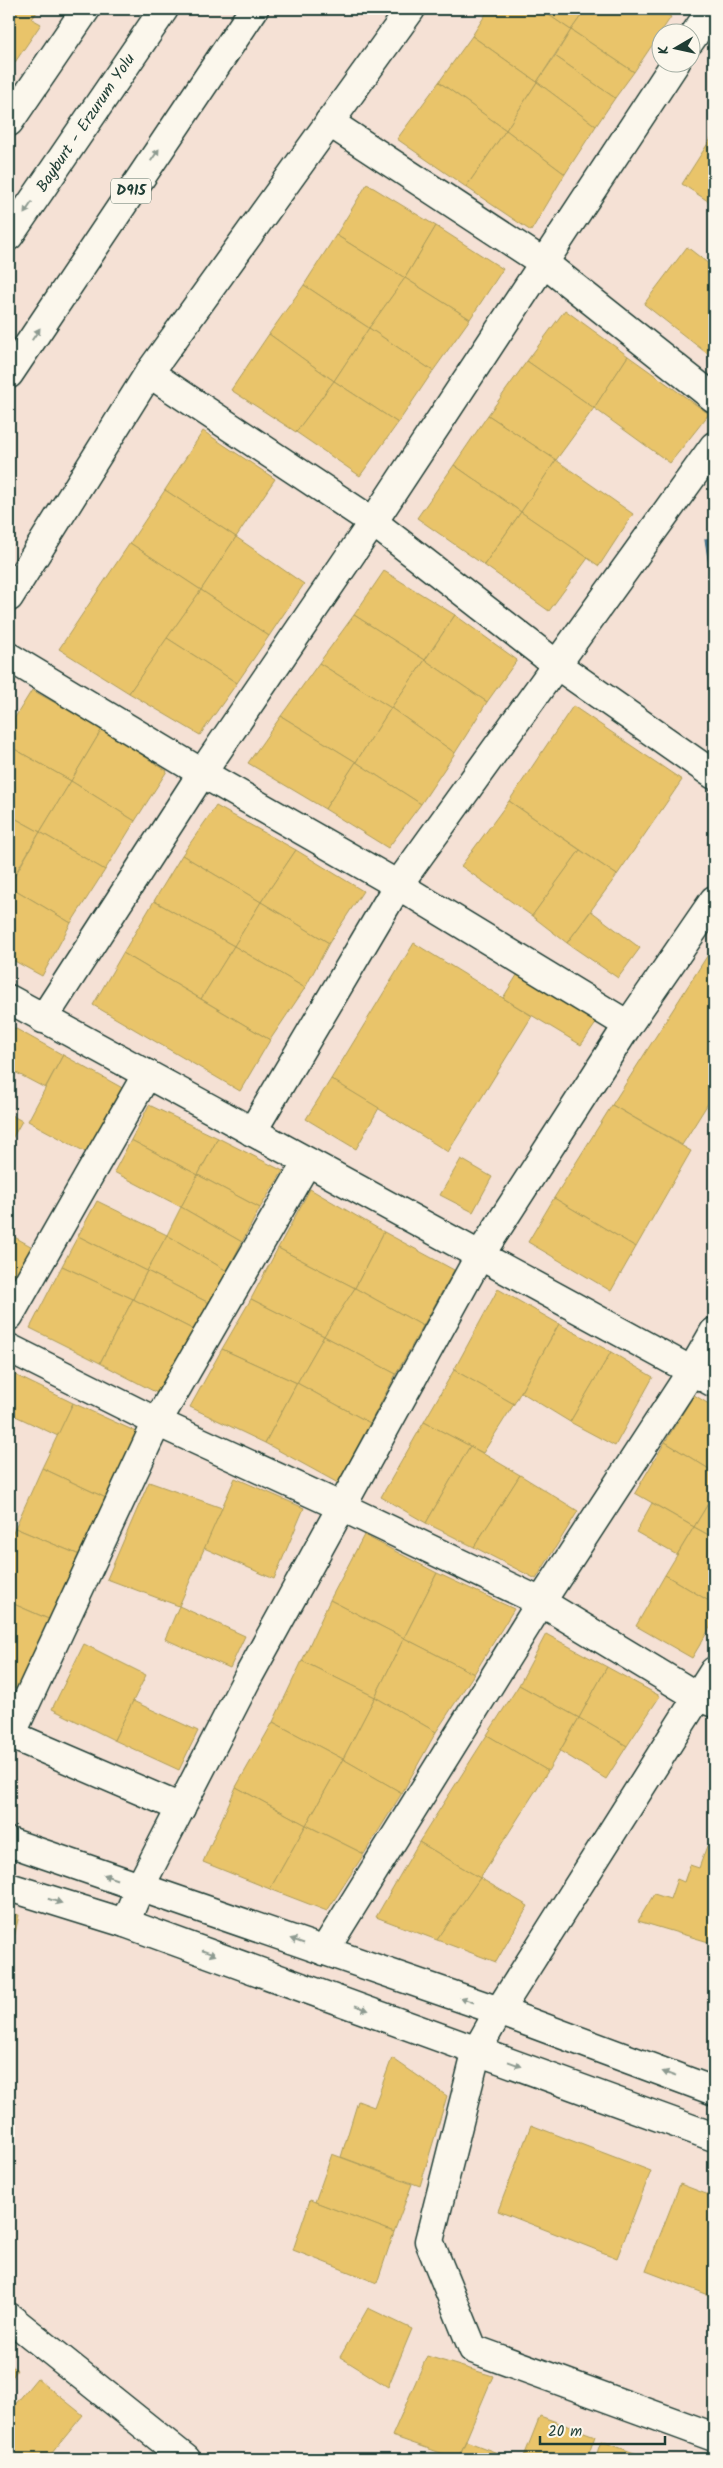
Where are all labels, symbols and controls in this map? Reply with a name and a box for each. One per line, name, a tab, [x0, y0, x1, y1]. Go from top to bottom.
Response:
north arrow	[650, 22, 700, 72]
text: K	[653, 43, 676, 56]
street label: Bayburt - Erzurum Yolu	[30, 48, 142, 197]
one-way arrow	[150, 148, 160, 162]
road number: D915	[111, 178, 151, 204]
one-way arrow	[23, 201, 33, 215]
one-way arrow	[31, 327, 41, 340]
one-way arrow	[102, 1873, 117, 1881]
one-way arrow	[48, 1898, 63, 1906]
one-way arrow	[289, 1937, 304, 1945]
one-way arrow	[202, 1949, 217, 1957]
one-way arrow	[459, 1996, 474, 2004]
one-way arrow	[355, 2004, 370, 2012]
one-way arrow	[508, 2060, 523, 2068]
one-way arrow	[661, 2070, 676, 2077]
scale bar	[540, 2413, 666, 2445]
text: 20 m	[548, 2420, 582, 2444]

